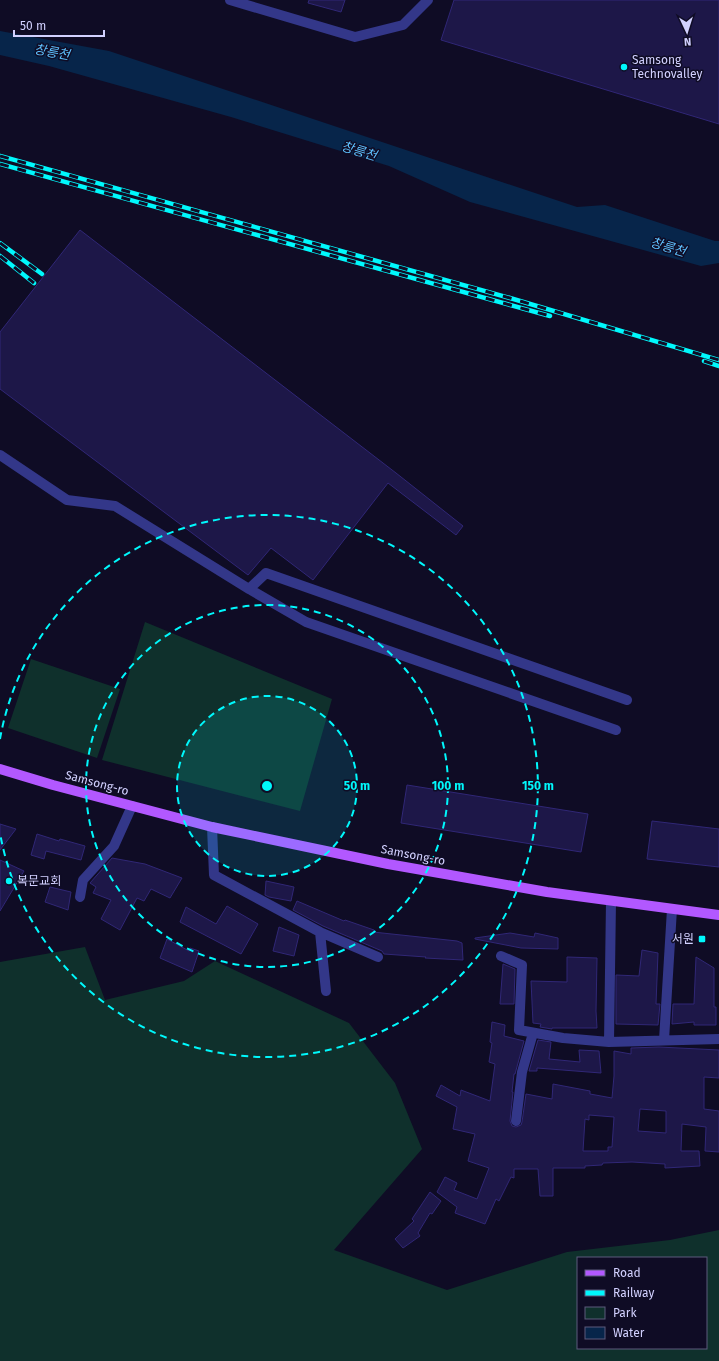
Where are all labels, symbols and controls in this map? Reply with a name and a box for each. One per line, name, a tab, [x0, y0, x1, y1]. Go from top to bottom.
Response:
scale bar	[14, 12, 104, 38]
north arrow	[667, 12, 707, 52]
text: 50 m	[20, 19, 46, 33]
text: N	[684, 35, 692, 48]
water label: 창릉천	[33, 41, 72, 63]
place label: Samsong Technovalley	[632, 53, 702, 81]
marker: Samsong Technovalley	[619, 62, 629, 72]
water label: 창릉천	[340, 139, 379, 164]
water label: 창릉천	[649, 235, 688, 260]
street label: Samsong-ro	[64, 768, 130, 798]
centre of rings	[260, 779, 274, 793]
text: 50 m	[344, 779, 370, 793]
text: 100 m	[432, 779, 464, 793]
text: 150 m	[522, 779, 554, 793]
street label: Samsong-ro	[380, 842, 446, 868]
place label: 복문교회	[17, 874, 61, 888]
marker: 복문교회	[4, 876, 14, 886]
place label: 서원	[672, 932, 694, 946]
marker: 서원	[697, 934, 707, 944]
legend	[577, 1257, 707, 1349]
text: Road	[613, 1266, 641, 1280]
text: Railway	[613, 1286, 654, 1300]
text: Park	[613, 1306, 637, 1320]
text: Water	[613, 1326, 645, 1340]

